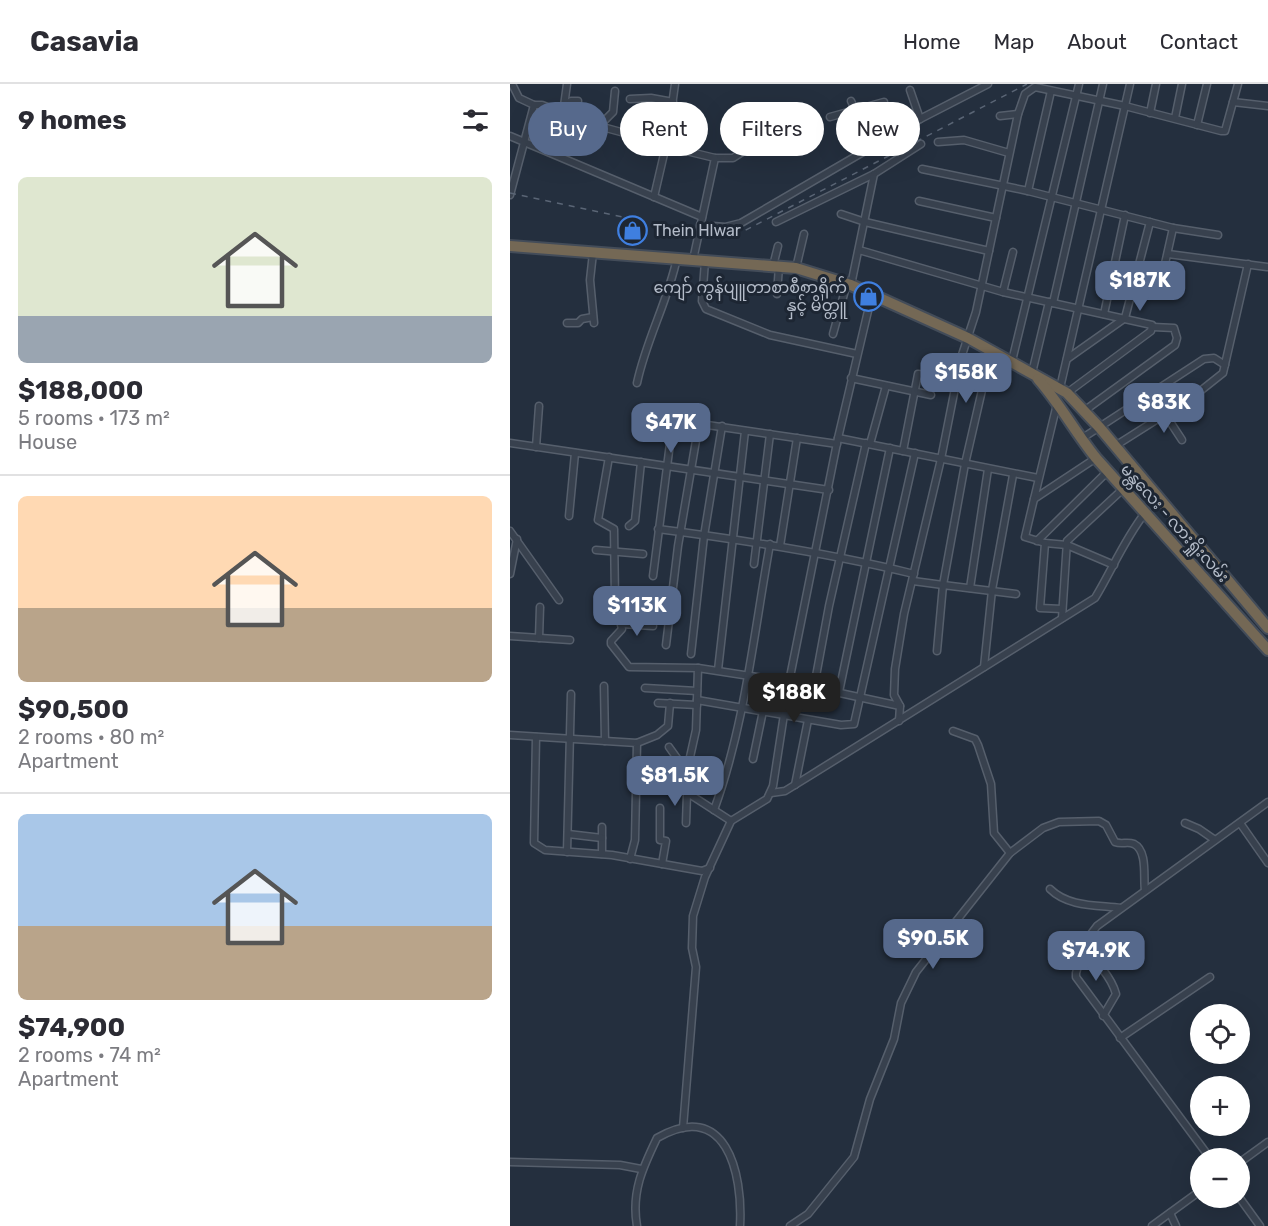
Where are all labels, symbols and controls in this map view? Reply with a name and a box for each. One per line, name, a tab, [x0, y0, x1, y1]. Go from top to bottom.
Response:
text: Casavia	[30, 25, 139, 58]
text: Home	[903, 29, 960, 54]
text: Map	[993, 29, 1034, 54]
text: About	[1067, 29, 1127, 54]
text: Contact	[1160, 29, 1238, 54]
chip: Buy	[528, 102, 608, 156]
chip: Rent	[620, 102, 708, 156]
chip: Filters	[720, 102, 824, 156]
chip: New	[836, 102, 920, 156]
icon: filters	[459, 104, 492, 137]
text: 9 homes	[18, 105, 127, 136]
shop icon: Thein Hlwar	[616, 214, 648, 246]
icon: home	[201, 216, 309, 324]
place label: Thein Hlwar	[653, 221, 741, 240]
pin: $187K	[1098, 261, 1182, 312]
text: $187K	[1109, 268, 1171, 292]
place label: ကျော် ကွန်ပျူတာစာစီစာရိုက် နှင့် မိတ္တူ	[653, 276, 848, 320]
shop icon: ကျော် ကွန်ပျူတာစာစီစာရိုက် နှင့် မိတ္တူ	[852, 280, 884, 312]
pin: $158K	[924, 353, 1008, 404]
text: $158K	[934, 360, 998, 384]
text: $188,000	[18, 375, 143, 406]
pin: $83K	[1128, 383, 1200, 434]
text: $83K	[1137, 390, 1191, 414]
pin: $47K	[635, 403, 707, 454]
text: 5 rooms · 173 m²	[18, 406, 170, 430]
text: $47K	[645, 410, 697, 434]
text: House	[18, 430, 77, 454]
street label: မန္တလေး - လားရှိုးလမ်း	[1114, 459, 1235, 589]
icon: home	[201, 535, 309, 643]
pin: $113K	[595, 586, 679, 637]
text: $113K	[607, 593, 667, 617]
pin: $188K	[752, 673, 836, 724]
text: $188K	[762, 680, 826, 704]
text: $90,500	[18, 694, 129, 725]
text: 2 rooms · 80 m²	[18, 725, 164, 749]
text: Apartment	[18, 749, 119, 773]
pin: $81.5K	[626, 756, 724, 807]
text: $81.5K	[641, 763, 709, 787]
icon: home	[201, 853, 309, 961]
pin: $90.5K	[884, 919, 982, 970]
text: $90.5K	[897, 926, 969, 950]
pin: $74.9K	[1047, 931, 1145, 982]
text: $74.9K	[1062, 938, 1130, 962]
map controls	[1190, 1004, 1250, 1208]
button: locate	[1190, 1004, 1250, 1064]
text: $74,900	[18, 1012, 125, 1043]
text: 2 rooms · 74 m²	[18, 1043, 161, 1067]
text: Apartment	[18, 1067, 119, 1091]
button: +	[1190, 1076, 1250, 1136]
button: −	[1190, 1148, 1250, 1208]

